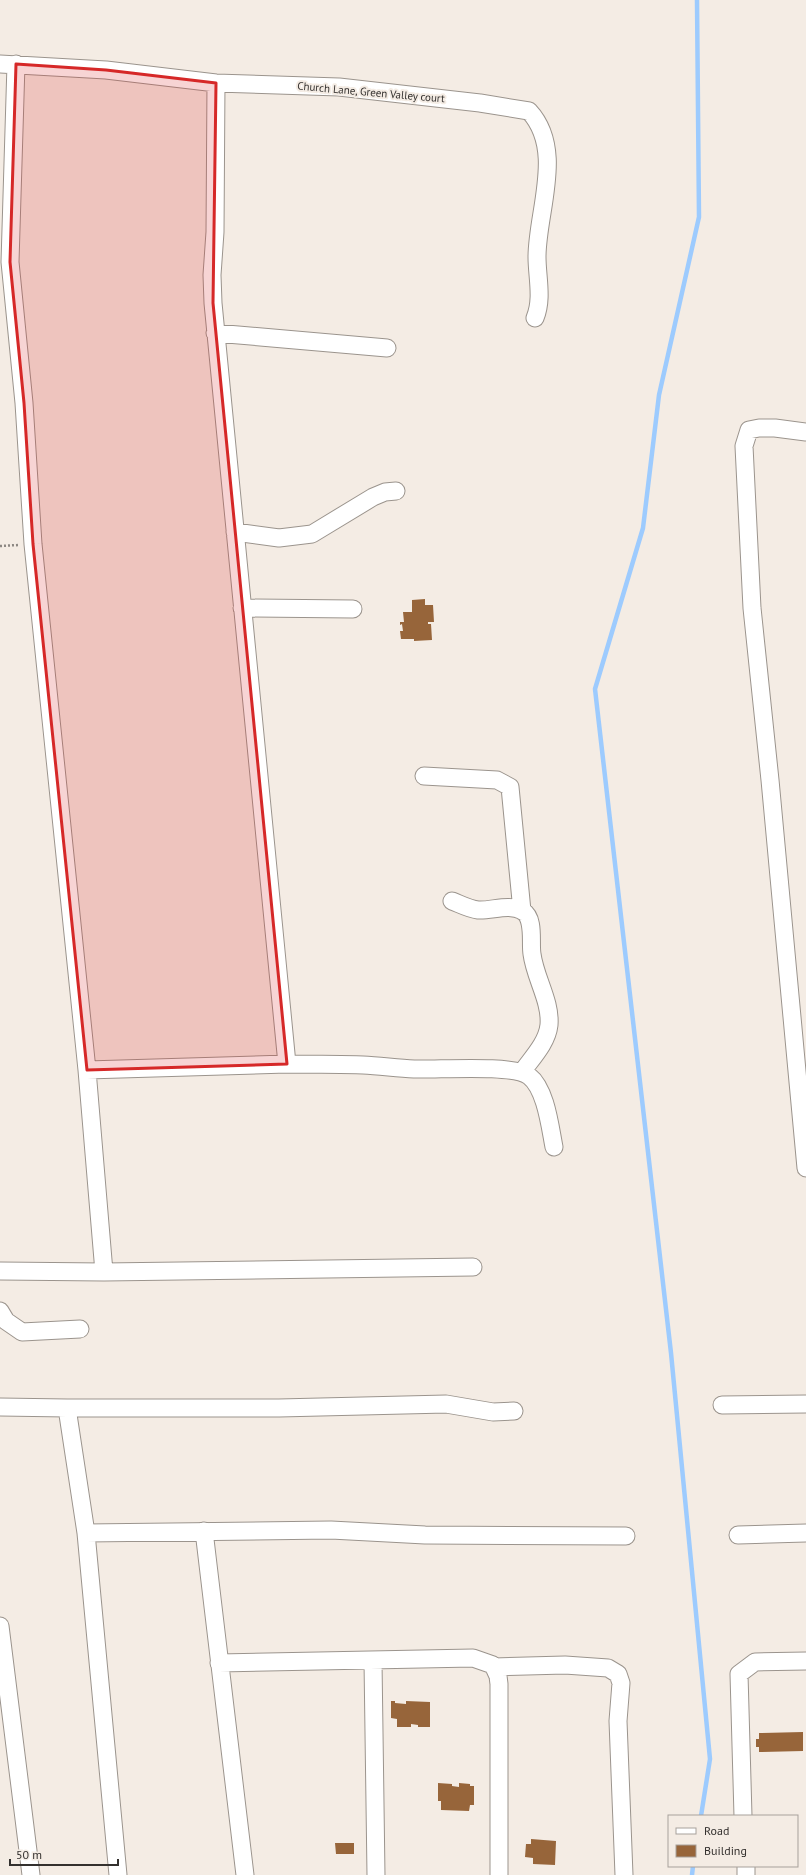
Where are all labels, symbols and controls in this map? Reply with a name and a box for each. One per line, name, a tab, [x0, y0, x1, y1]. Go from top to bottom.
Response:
street label: Church Lane, Green Valley court	[297, 79, 446, 105]
legend	[668, 1815, 798, 1867]
text: Road	[704, 1823, 729, 1838]
scale bar	[10, 1841, 118, 1867]
text: Building	[704, 1843, 747, 1858]
text: 50 m	[16, 1847, 42, 1862]

